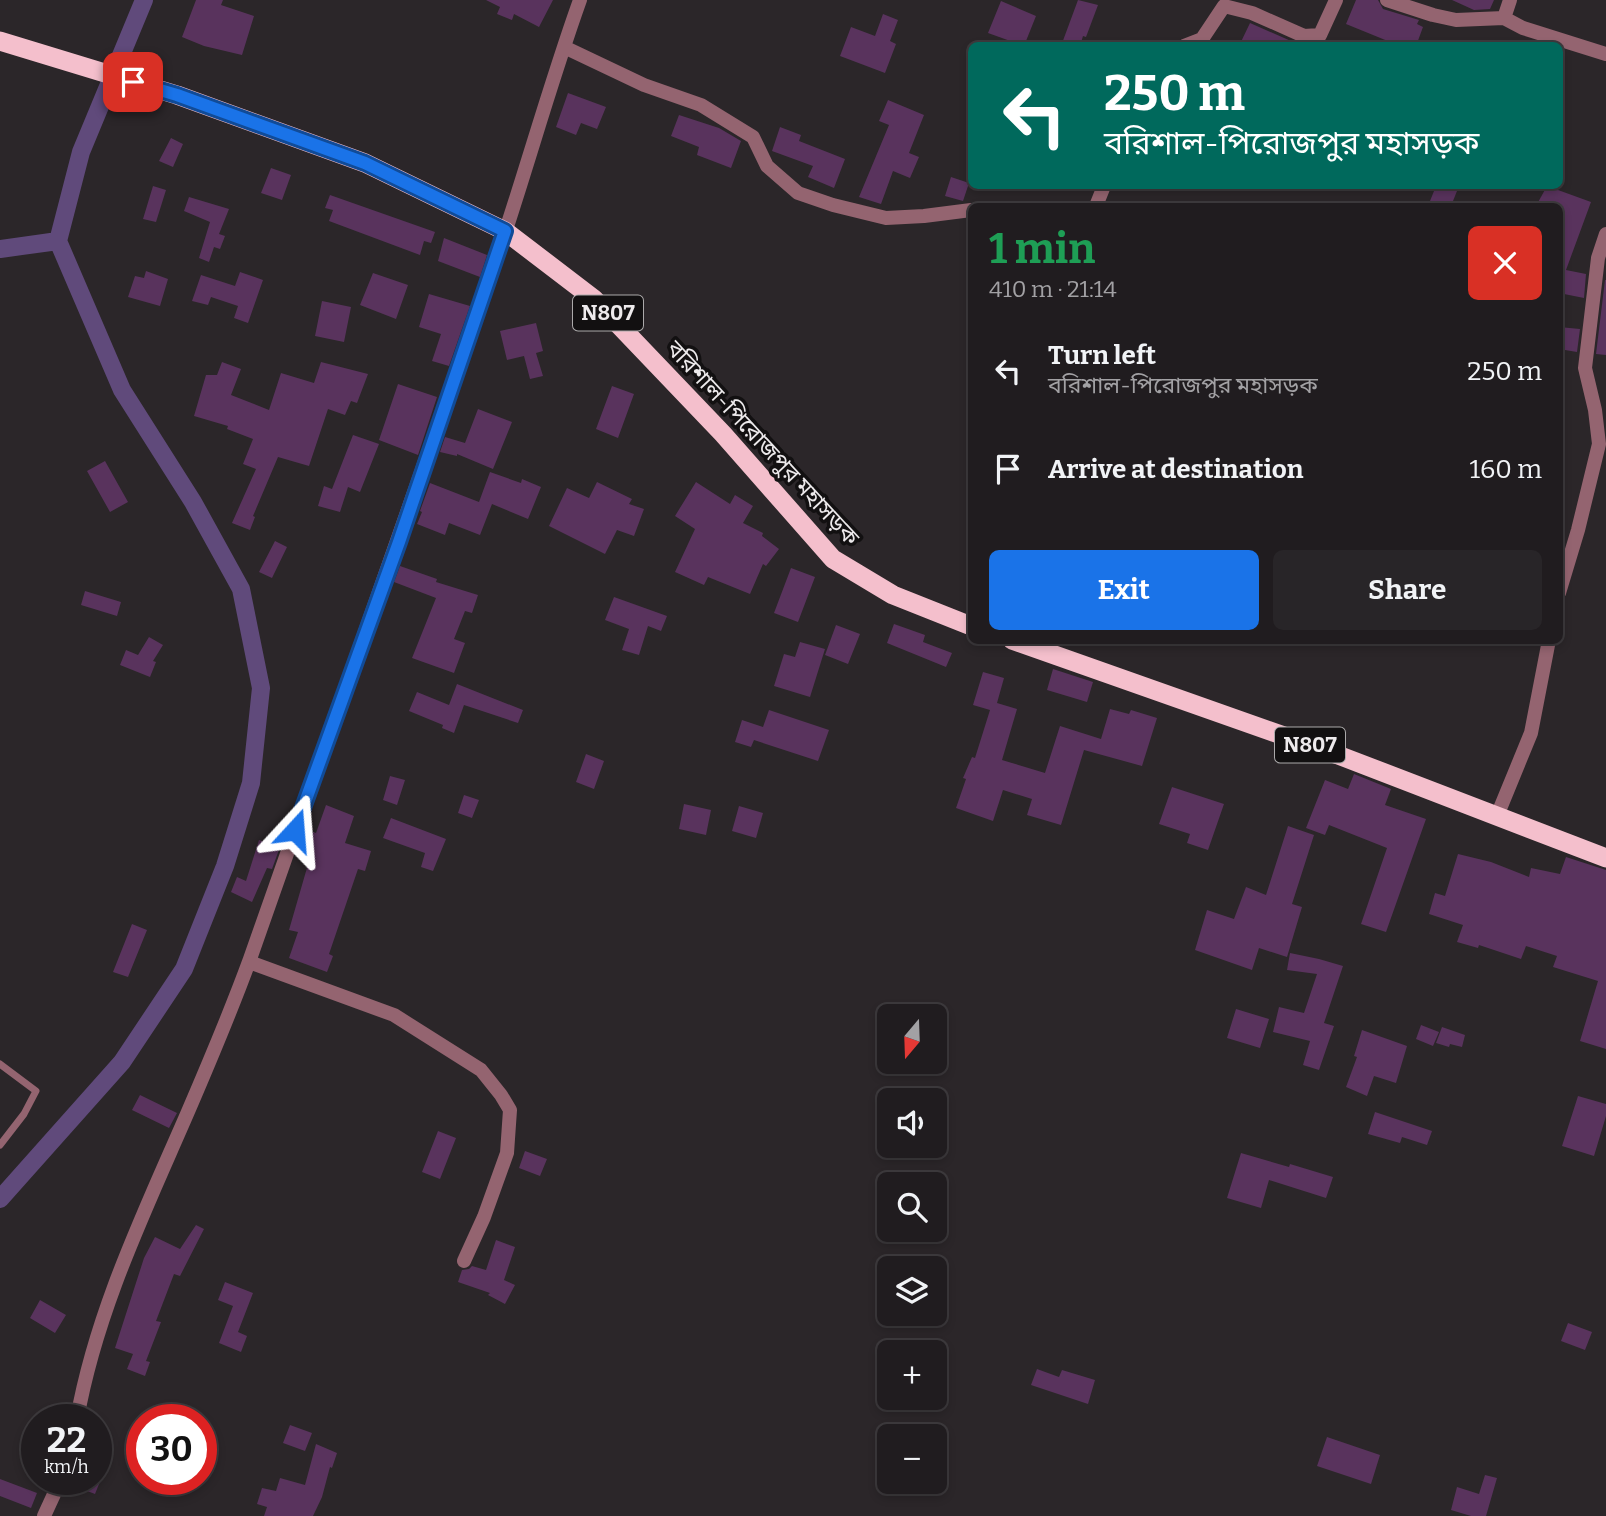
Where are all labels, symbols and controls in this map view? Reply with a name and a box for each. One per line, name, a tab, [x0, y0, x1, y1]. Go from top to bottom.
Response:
pin	[103, 52, 163, 112]
icon: arrive	[114, 63, 152, 101]
text: 250 m	[1104, 64, 1245, 123]
icon: left	[989, 70, 1080, 161]
text: বরিশাল-পিরোজপুর মহাসড়ক	[1104, 124, 1479, 162]
text: 1 min	[989, 224, 1095, 274]
button: close	[1468, 226, 1542, 300]
text: 410 m · 21:14	[989, 275, 1117, 303]
road number: N807	[573, 296, 643, 330]
street label: বরিশাল-পিরোজপুর মহাসড়ক	[660, 334, 866, 551]
text: Turn left	[1048, 340, 1156, 371]
icon: left	[989, 352, 1027, 390]
text: 250 m	[1467, 356, 1542, 387]
text: বরিশাল-পিরোজপুর মহাসড়ক	[1048, 371, 1318, 399]
icon: arrive	[989, 450, 1027, 488]
text: Arrive at destination	[1048, 454, 1303, 485]
text: 160 m	[1470, 454, 1542, 485]
button: Exit	[989, 550, 1259, 630]
button: Share	[1273, 550, 1542, 630]
road number: N807	[1275, 728, 1345, 762]
position arrow	[258, 793, 332, 867]
north arrow	[877, 1004, 947, 1074]
map controls	[877, 1004, 947, 1494]
button: sound	[877, 1088, 947, 1158]
button: search	[877, 1172, 947, 1242]
button: layers	[877, 1256, 947, 1326]
button: +	[877, 1340, 947, 1410]
speed limit sign: 30	[126, 1404, 217, 1495]
text: 22	[47, 1419, 86, 1461]
button: −	[877, 1424, 947, 1494]
text: km/h	[44, 1456, 89, 1478]

